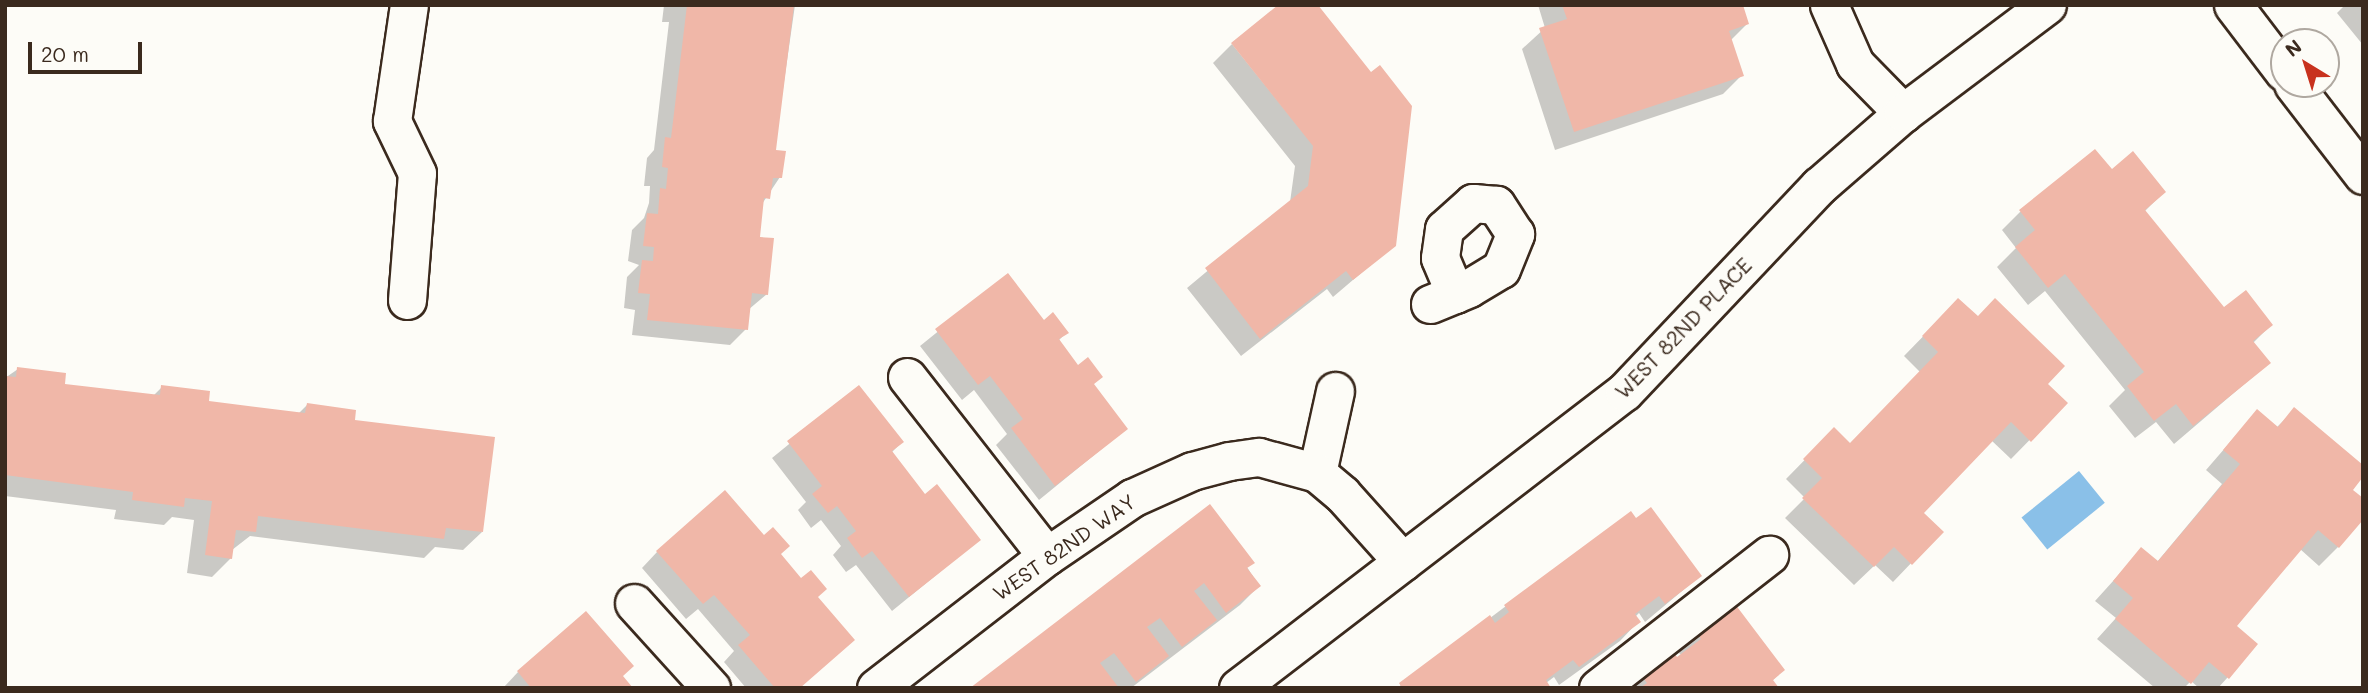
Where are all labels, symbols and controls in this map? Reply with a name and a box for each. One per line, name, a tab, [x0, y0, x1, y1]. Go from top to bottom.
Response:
scale bar	[32, 28, 145, 72]
north arrow	[2270, 28, 2340, 98]
text: N	[2280, 33, 2306, 62]
text: 20 m	[41, 40, 89, 67]
street label: WEST 82ND PLACE	[1609, 252, 1757, 404]
street label: WEST 82ND WAY	[988, 488, 1140, 606]

